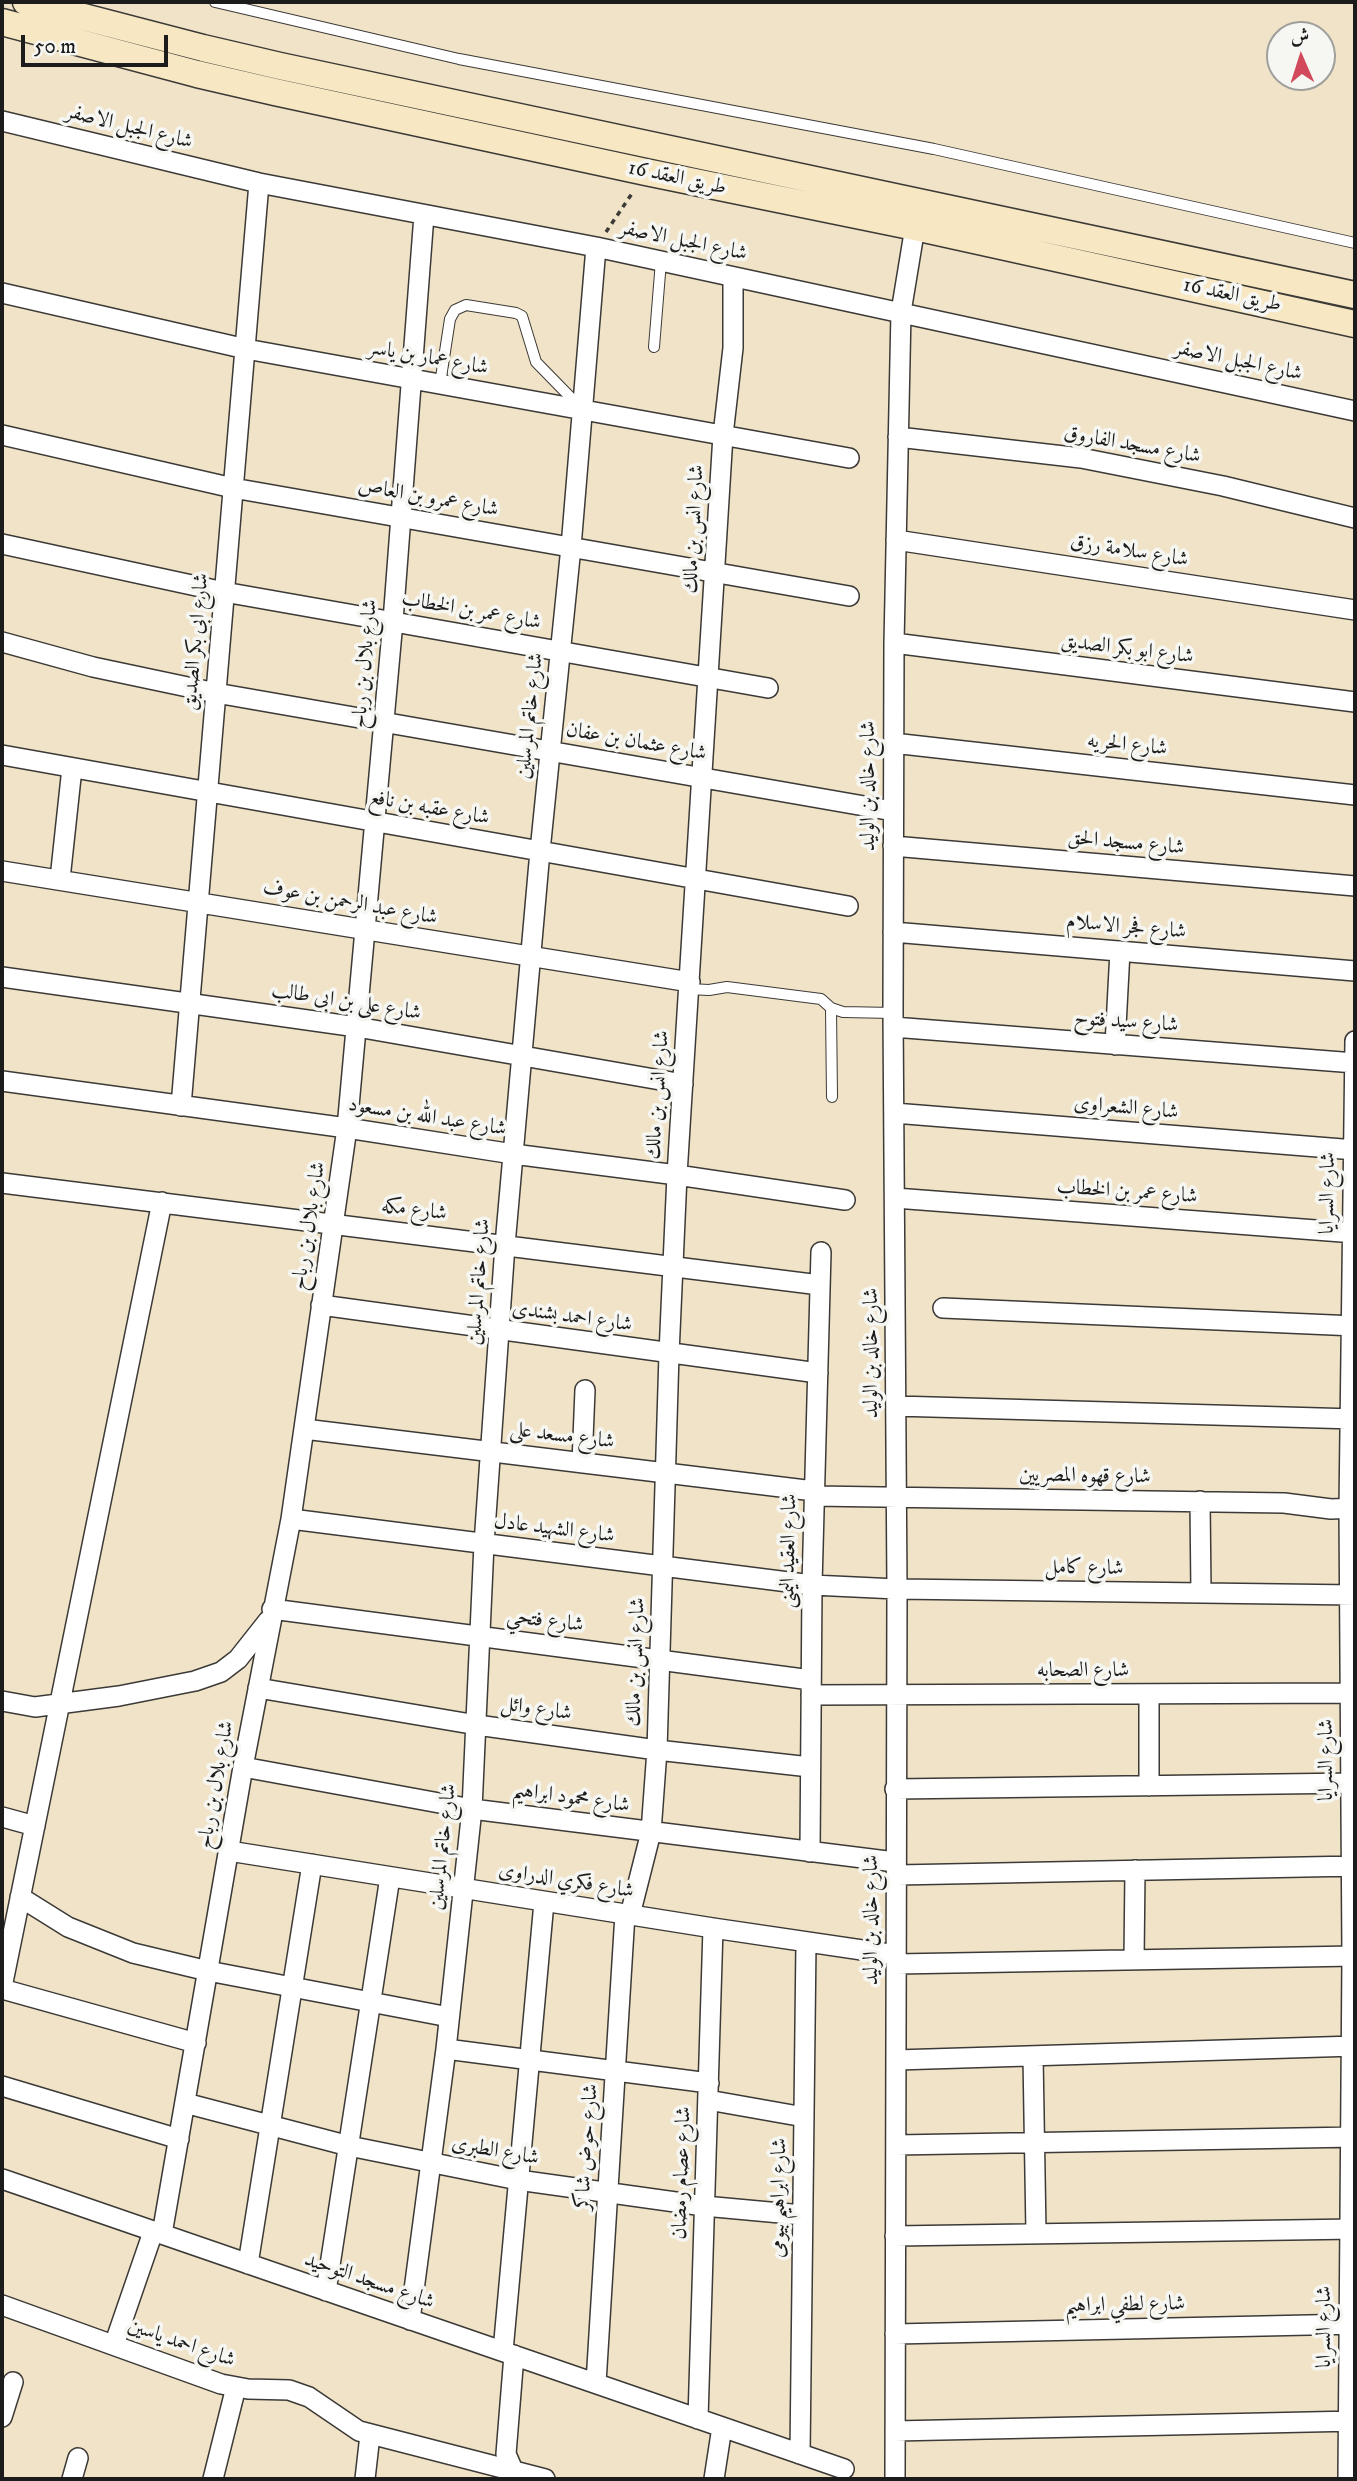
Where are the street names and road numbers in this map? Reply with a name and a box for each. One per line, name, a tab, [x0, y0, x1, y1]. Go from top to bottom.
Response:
street label: شارع الجبل الاصفر	[63, 100, 195, 156]
street label: طريق العقد 16	[626, 156, 728, 202]
street label: شارع الجبل الاصفر	[617, 216, 749, 268]
street label: طريق العقد 16	[1181, 273, 1283, 319]
street label: شارع عمار بن ياسر	[366, 336, 490, 382]
street label: شارع الجبل الاصفر	[1172, 336, 1304, 388]
street label: شارع مسجد الفاروق	[1061, 422, 1203, 470]
street label: شارع انس بن مالك	[679, 464, 711, 594]
street label: شارع عمرو بن العاص	[356, 474, 500, 524]
street label: شارع سلامة رزق	[1068, 530, 1190, 574]
street label: شارع ابى بكر الصديق	[178, 572, 216, 712]
street label: شارع عمر بن الخطاب	[399, 587, 543, 637]
street label: شارع بلال بن رباح	[348, 598, 384, 730]
street label: شارع ابو بكر الصديق	[1059, 629, 1195, 671]
street label: شارع خاتم المرسلين	[512, 652, 550, 780]
street label: شارع عثمان بن عفان	[564, 718, 708, 768]
street label: شارع خالد بن الوليد	[857, 721, 883, 851]
street label: شارع الحريه	[1086, 729, 1168, 763]
street label: شارع عقبه بن نافع	[367, 786, 491, 832]
street label: شارع مسجد الحق	[1067, 826, 1185, 862]
street label: شارع عبد الرحمن بن عوف	[261, 876, 439, 932]
street label: شارع فجر الاسلام	[1065, 910, 1187, 946]
street label: شارع على بن ابى طالب	[269, 979, 423, 1027]
street label: شارع سيد فتوح	[1073, 1007, 1179, 1039]
street label: شارع انس بن مالك	[642, 1030, 676, 1160]
street label: شارع الشعراوى	[1073, 1092, 1179, 1126]
street label: شارع عبد الله بن مسعود	[346, 1093, 508, 1143]
street label: شارع السرايا	[1316, 1152, 1342, 1234]
street label: شارع بلال بن رباح	[287, 1160, 333, 1292]
street label: شارع عمر بن الخطاب	[1056, 1176, 1198, 1210]
street label: شارع مكه	[380, 1194, 448, 1228]
street label: شارع خاتم المرسلين	[463, 1218, 497, 1346]
street label: شارع خالد بن الوليد	[860, 1288, 886, 1418]
street label: شارع احمد بشندى	[510, 1297, 634, 1339]
street label: شارع مسعد على	[508, 1418, 616, 1456]
street label: شارع قهوه المصريين	[1019, 1463, 1151, 1491]
street label: شارع العقيد اليمنى	[776, 1493, 804, 1609]
street label: شارع الشهيد عادل	[492, 1510, 616, 1550]
street label: شارع كامل	[1044, 1556, 1124, 1582]
street label: شارع انس بن مالك	[622, 1597, 652, 1727]
street label: شارع فتحي	[505, 1605, 585, 1639]
street label: شارع الصحابه	[1037, 1659, 1129, 1685]
street label: شارع وائل	[499, 1693, 573, 1727]
street label: شارع بلال بن رباح	[193, 1719, 241, 1851]
street label: شارع السرايا	[1315, 1719, 1341, 1801]
street label: شارع محمود ابراهيم	[511, 1778, 631, 1820]
street label: شارع خاتم المرسلين	[425, 1783, 463, 1911]
street label: شارع خالد بن الوليد	[860, 1855, 886, 1985]
street label: شارع فكري الدراوى	[497, 1859, 635, 1905]
street label: شارع حوض شاكر	[571, 2083, 605, 2211]
street label: شارع عصام رمضان	[668, 2106, 698, 2240]
street label: شارع الطبرى	[449, 2132, 541, 2172]
street label: شارع ابراهيم بيومى	[766, 2138, 794, 2258]
street label: شارع مسجد التوحيد	[301, 2248, 437, 2316]
street label: شارع السرايا	[1313, 2286, 1339, 2368]
street label: شارع لطفي ابراهيم	[1065, 2292, 1185, 2320]
street label: شارع احمد ياسين	[124, 2314, 238, 2374]

